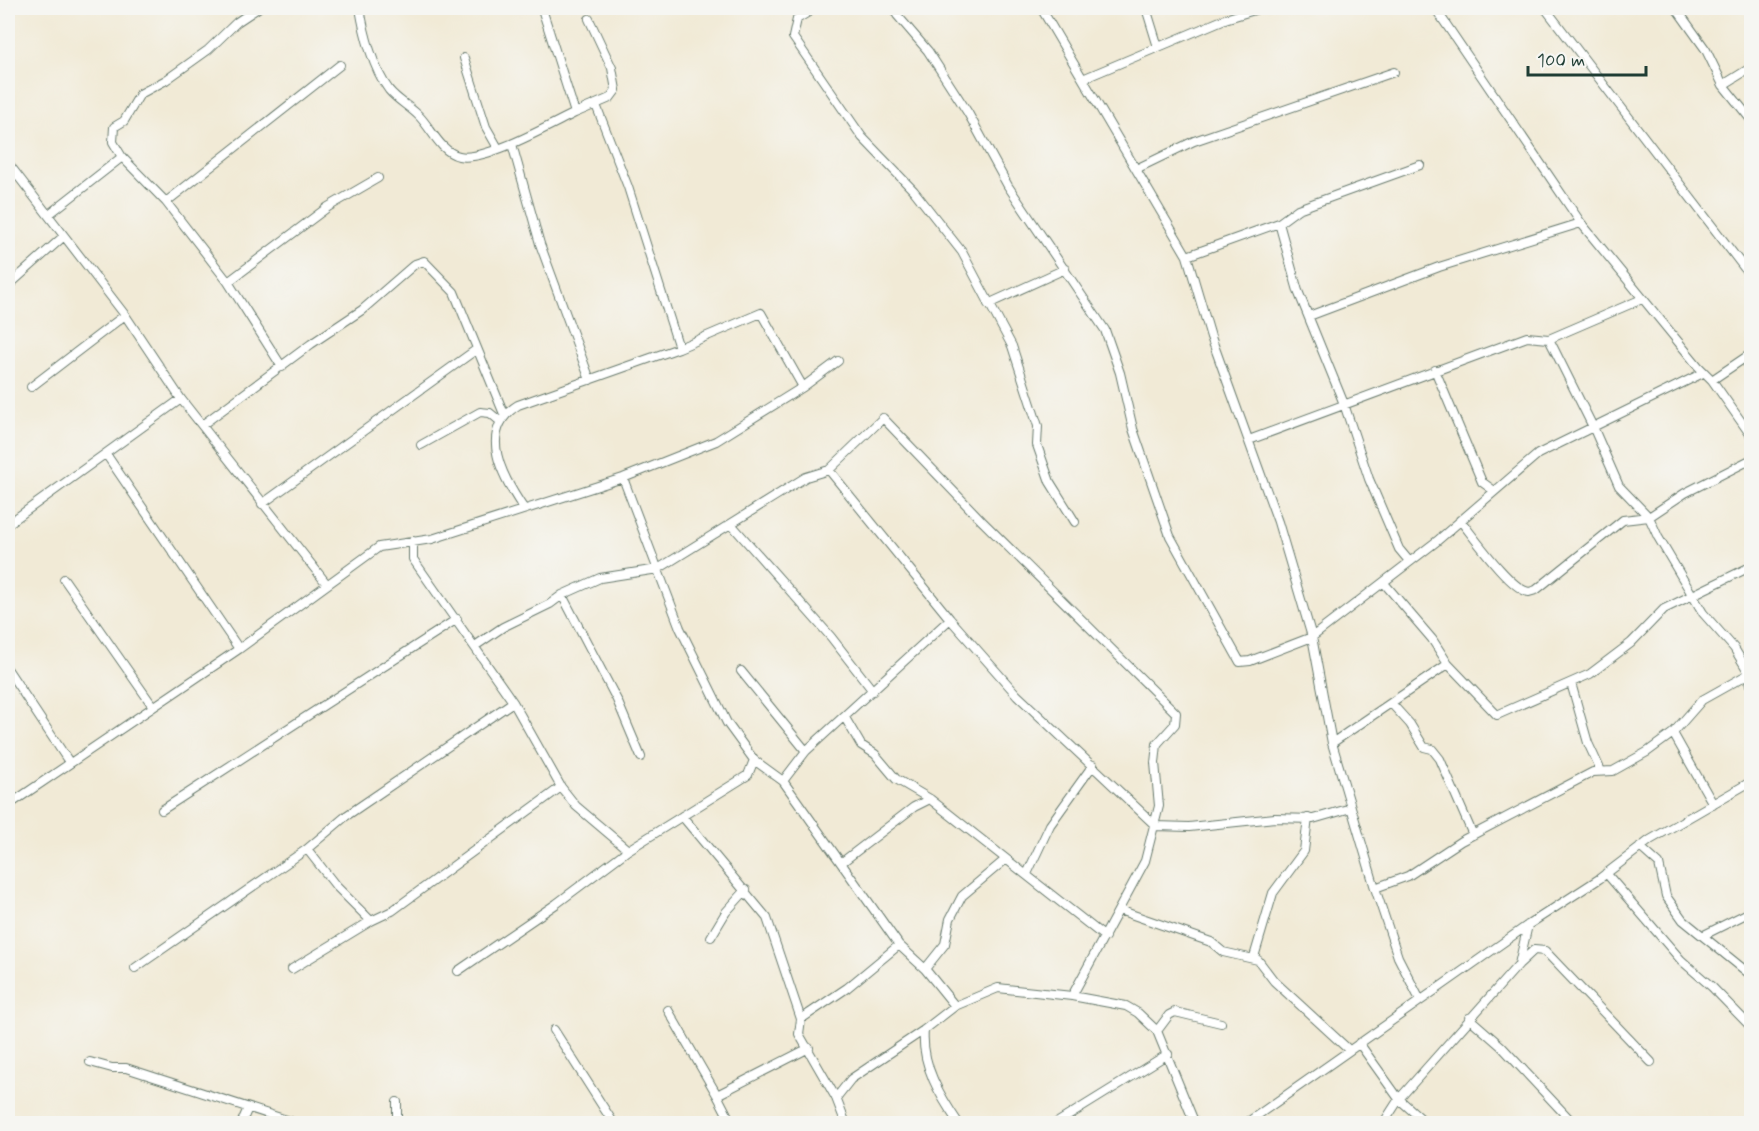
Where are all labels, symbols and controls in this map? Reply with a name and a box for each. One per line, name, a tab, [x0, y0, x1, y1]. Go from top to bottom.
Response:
scale bar	[1528, 39, 1646, 77]
text: 100 m	[1537, 49, 1585, 73]

